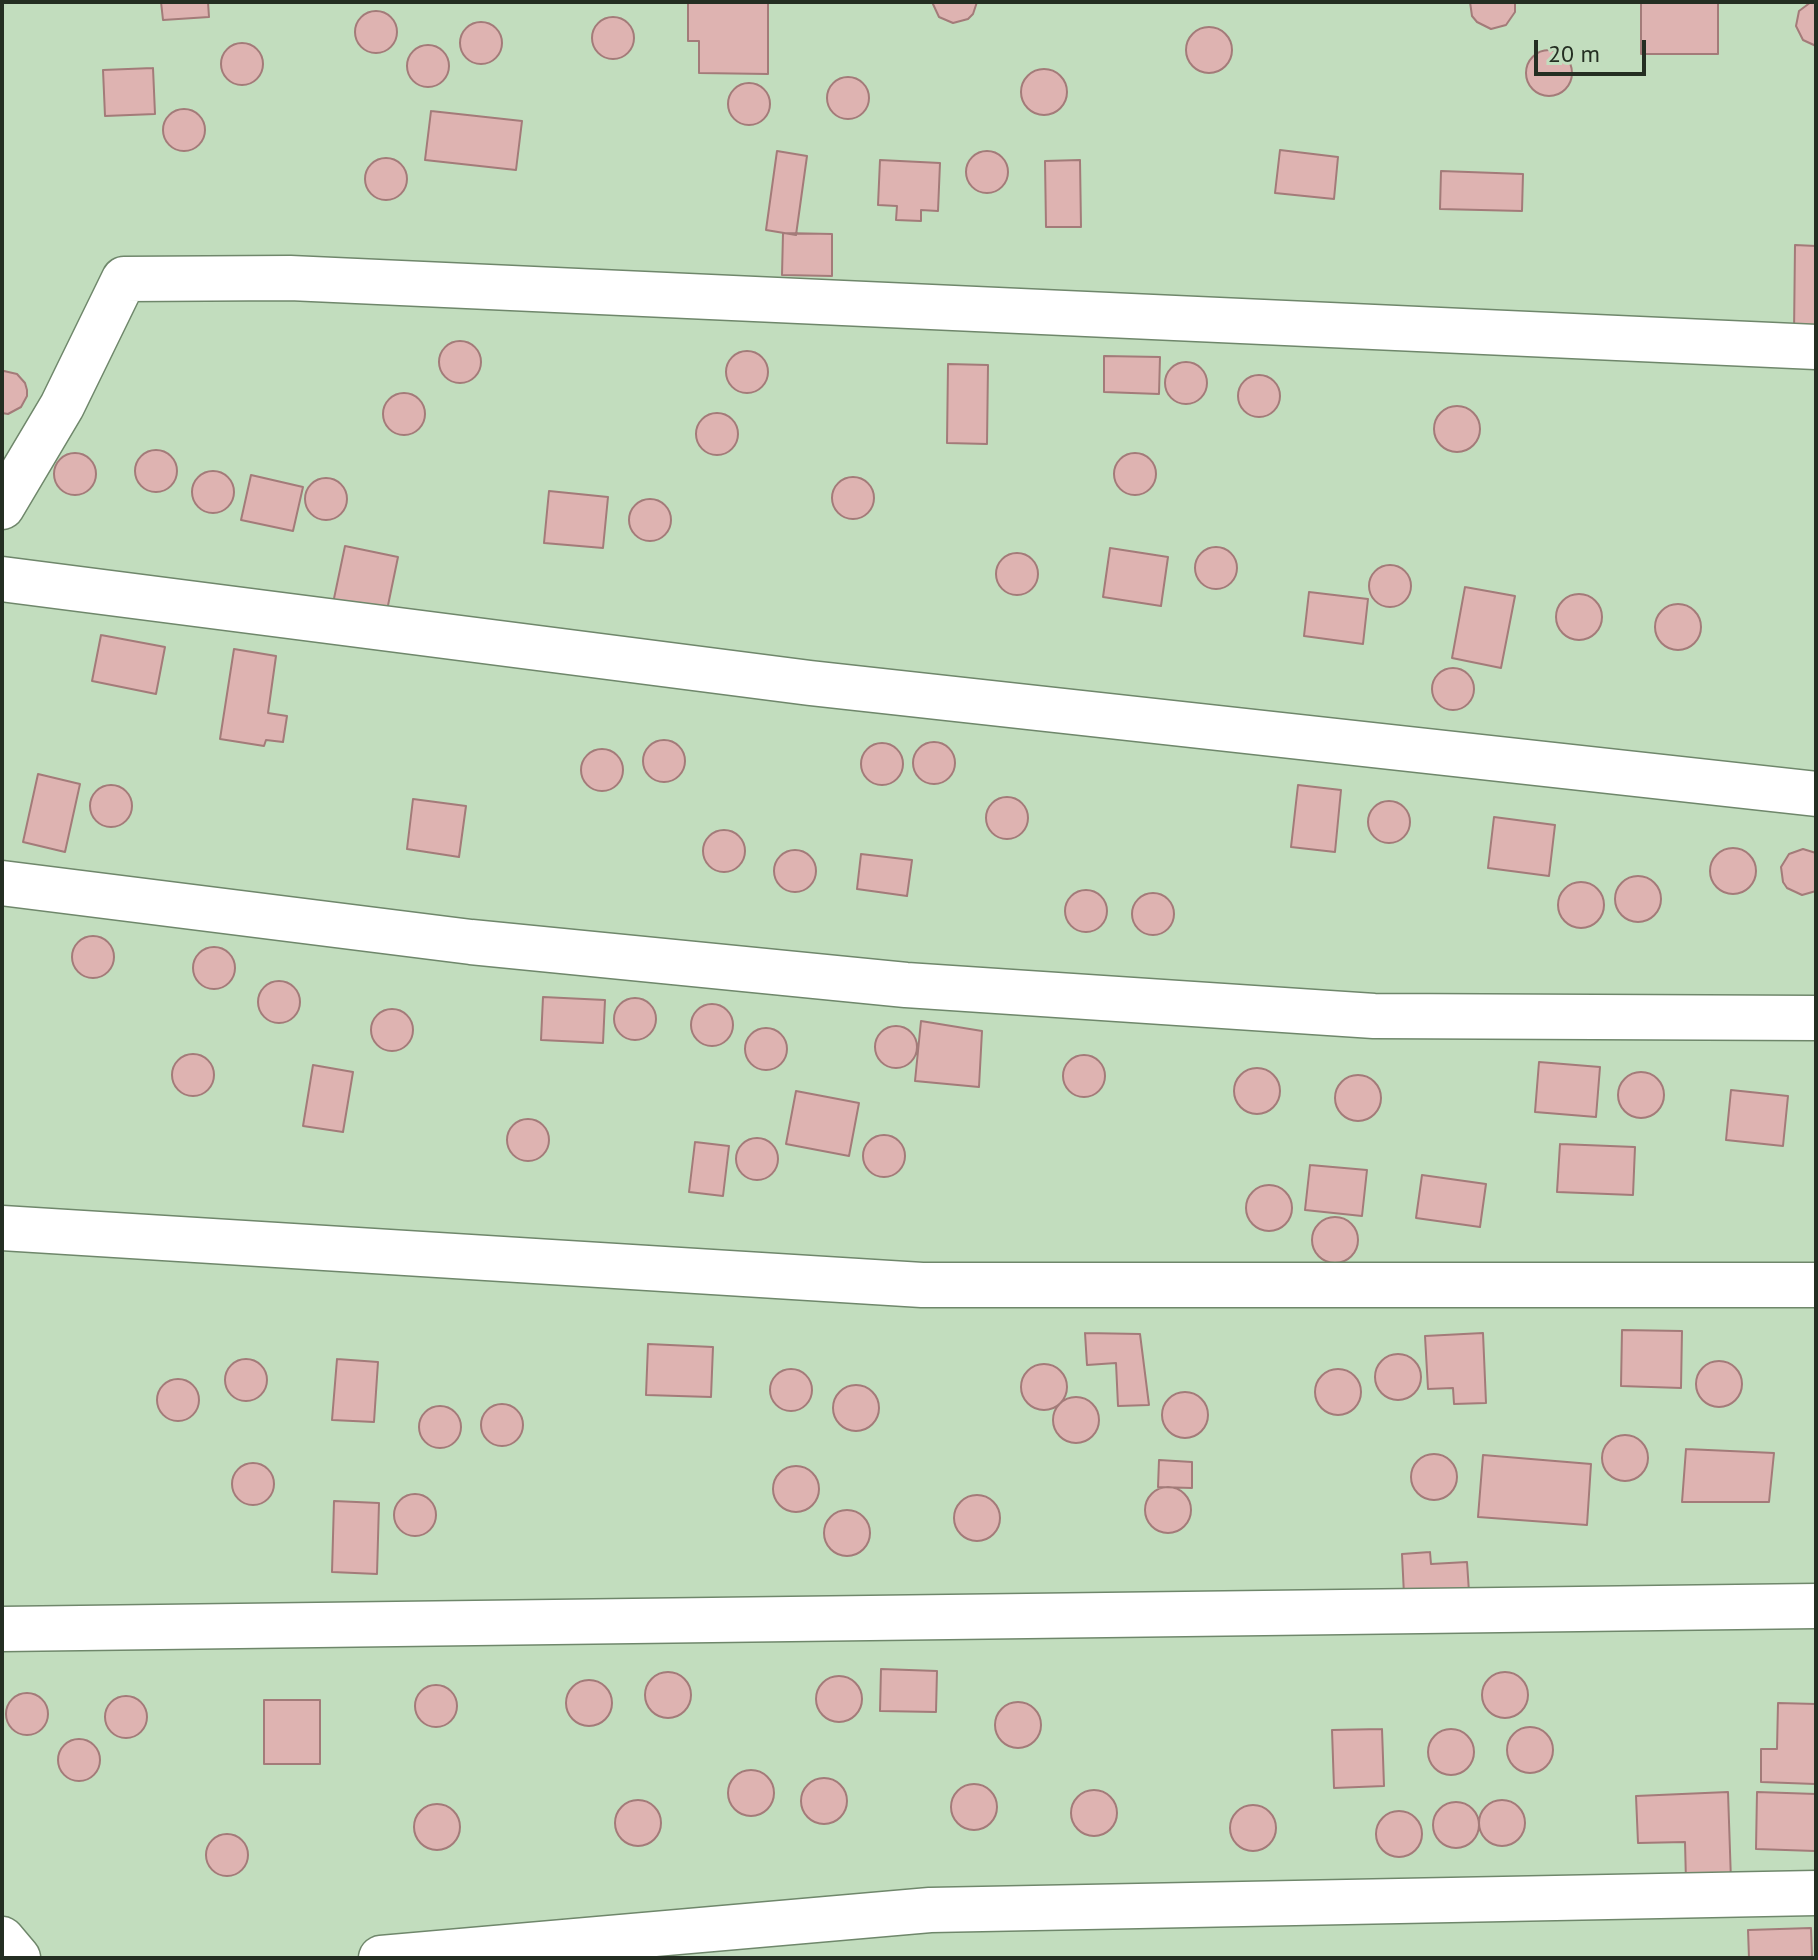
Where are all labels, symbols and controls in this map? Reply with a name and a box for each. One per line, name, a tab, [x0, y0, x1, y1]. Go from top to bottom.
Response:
scale bar	[1538, 24, 1650, 74]
text: 20 m	[1548, 38, 1600, 69]

